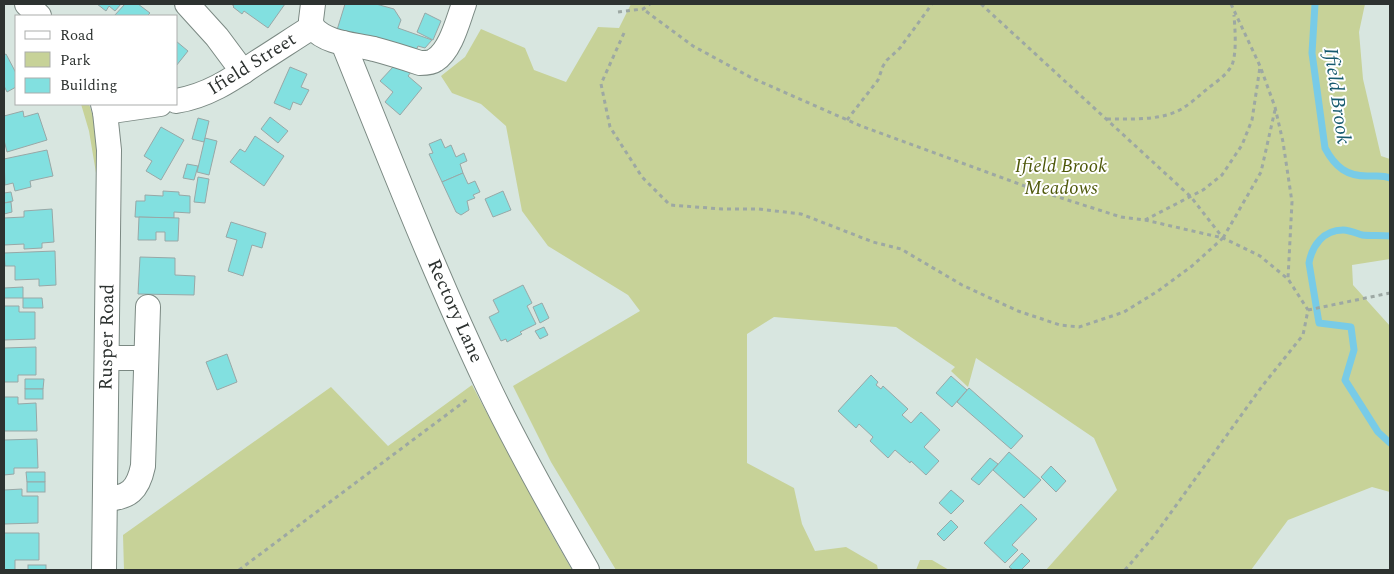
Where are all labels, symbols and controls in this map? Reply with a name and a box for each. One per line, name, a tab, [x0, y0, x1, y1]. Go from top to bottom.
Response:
legend	[15, 15, 178, 105]
text: Road	[60, 24, 94, 47]
street label: Ifield Street	[202, 25, 302, 103]
water label: Ifield Brook	[1315, 46, 1359, 147]
text: Park	[60, 49, 91, 72]
text: Building	[60, 74, 117, 97]
park label: Ifield Brook Meadows	[1015, 152, 1107, 203]
street label: Rectory Lane	[419, 254, 491, 368]
street label: Rusper Road	[92, 283, 122, 391]

